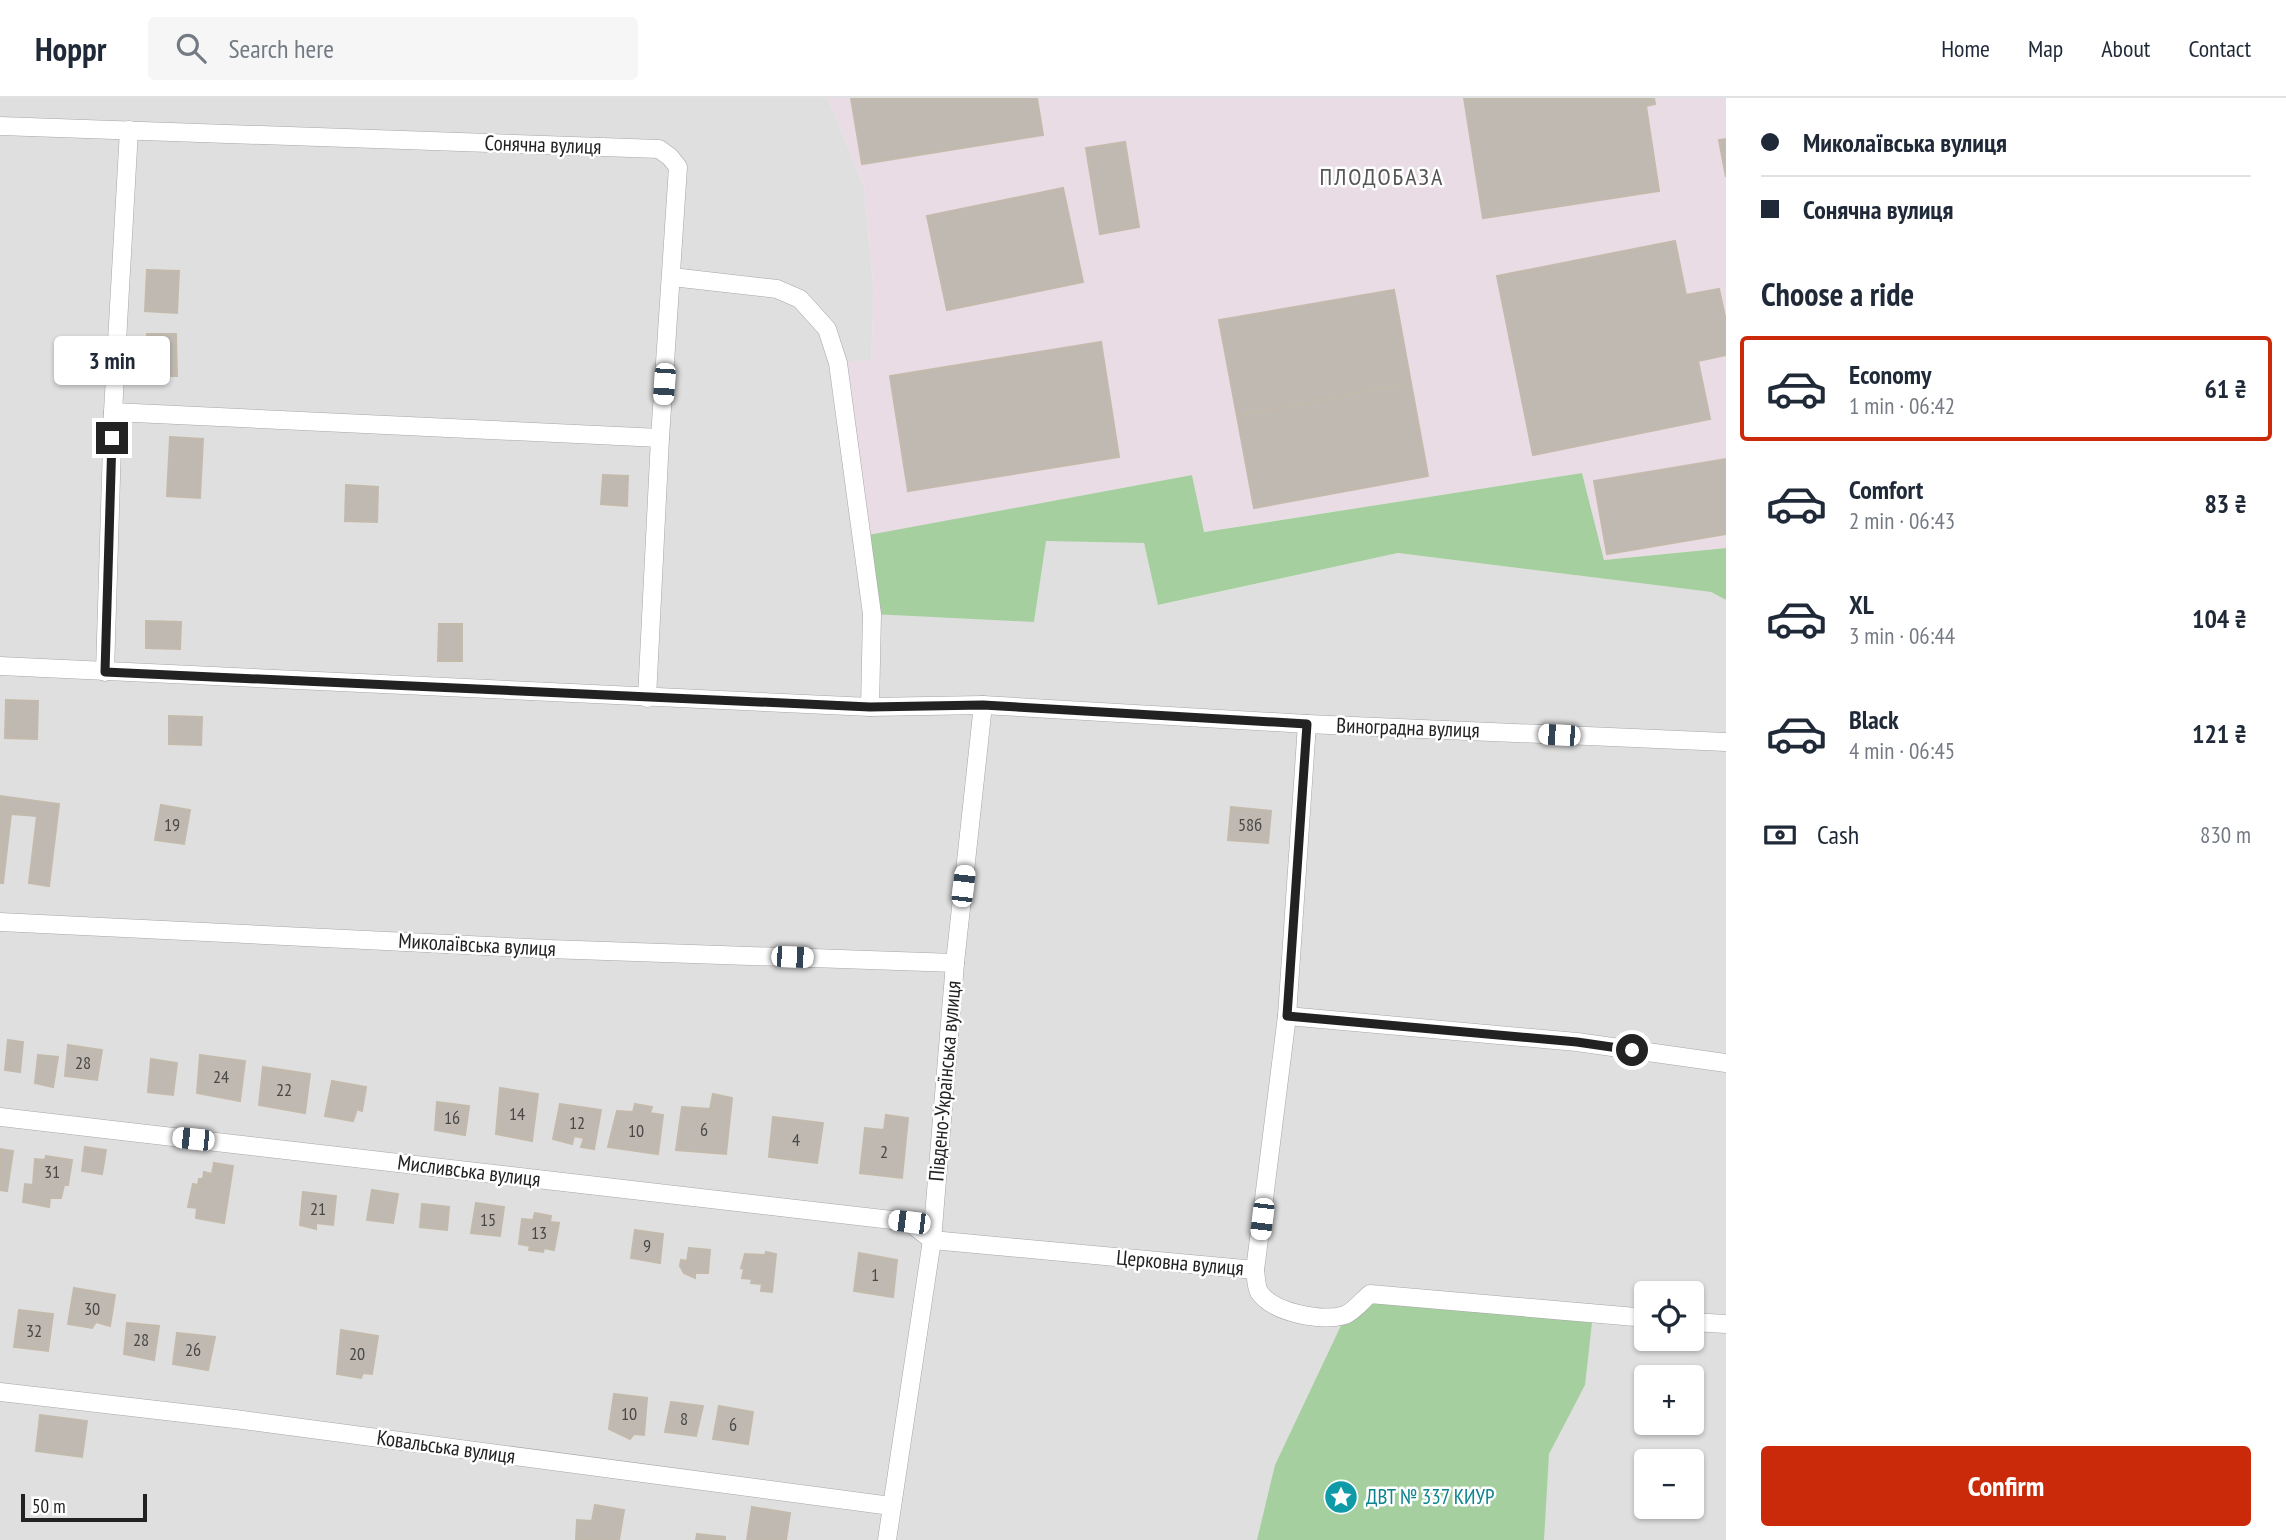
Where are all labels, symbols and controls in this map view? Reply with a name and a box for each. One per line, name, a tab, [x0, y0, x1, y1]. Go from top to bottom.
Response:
search box	[148, 17, 638, 80]
text: Hoppr	[35, 27, 106, 70]
icon: search	[172, 29, 210, 67]
text: Search here	[228, 32, 334, 65]
text: Home	[1941, 33, 1990, 64]
text: Map	[2028, 33, 2063, 64]
text: About	[2101, 33, 2150, 64]
text: Contact	[2188, 33, 2251, 64]
text: Миколаївська вулиця	[1803, 126, 2007, 159]
street label: Сонячна вулиця	[484, 129, 602, 160]
district label: ПЛОДОБАЗА	[1320, 161, 1444, 192]
text: Сонячна вулиця	[1803, 193, 1953, 226]
text: Choose a ride	[1761, 273, 1914, 315]
callout: 3 min	[54, 336, 170, 386]
text: 3 min	[89, 346, 135, 375]
icon: car	[1765, 357, 1828, 420]
text: Economy	[1849, 358, 1931, 391]
car	[653, 362, 676, 406]
text: 61 ₴	[2204, 372, 2247, 405]
text: 1 min · 06:42	[1849, 391, 1955, 420]
route end	[96, 422, 128, 454]
icon: car	[1765, 472, 1828, 535]
text: Comfort	[1849, 473, 1923, 506]
text: 83 ₴	[2204, 487, 2247, 520]
text: 2 min · 06:43	[1849, 506, 1955, 535]
icon: car	[1765, 587, 1828, 650]
text: XL	[1849, 588, 1874, 621]
text: 104 ₴	[2192, 602, 2247, 635]
text: 3 min · 06:44	[1849, 621, 1955, 650]
icon: car	[1765, 702, 1828, 765]
text: Black	[1849, 703, 1899, 736]
street label: Виноградна вулиця	[1336, 712, 1480, 743]
text: 121 ₴	[2192, 717, 2247, 750]
car	[1538, 723, 1581, 747]
text: 4 min · 06:45	[1849, 736, 1955, 765]
house number: 19	[164, 813, 180, 836]
house number: 58б	[1238, 813, 1262, 836]
icon: cash	[1761, 816, 1799, 854]
text: Cash	[1817, 818, 1859, 851]
text: 830 m	[2200, 820, 2251, 849]
car	[951, 864, 976, 908]
street label: Миколаївська вулиця	[398, 927, 556, 962]
car	[771, 946, 814, 968]
street label: Південо-Українська вулиця	[922, 980, 967, 1182]
route start	[1616, 1034, 1648, 1066]
house number: 28	[75, 1051, 91, 1074]
house number: 24	[213, 1065, 229, 1088]
house number: 22	[276, 1078, 292, 1101]
house number: 14	[509, 1102, 525, 1125]
house number: 16	[444, 1106, 460, 1129]
house number: 12	[569, 1111, 585, 1134]
house number: 6	[700, 1118, 708, 1141]
house number: 10	[628, 1119, 644, 1142]
car	[172, 1126, 215, 1152]
house number: 4	[792, 1128, 800, 1151]
house number: 2	[880, 1140, 888, 1163]
street label: Мисливська вулиця	[396, 1148, 542, 1193]
house number: 31	[44, 1160, 60, 1183]
house number: 21	[310, 1197, 326, 1220]
car	[1250, 1197, 1275, 1241]
house number: 15	[480, 1208, 496, 1231]
car	[887, 1209, 932, 1235]
house number: 13	[531, 1221, 547, 1244]
house number: 9	[643, 1234, 651, 1257]
street label: Церковна вулиця	[1115, 1243, 1245, 1282]
house number: 1	[871, 1263, 879, 1286]
map controls	[1634, 1281, 1704, 1519]
button: locate	[1634, 1281, 1704, 1351]
house number: 30	[84, 1297, 100, 1320]
house number: 32	[26, 1319, 42, 1342]
house number: 28	[133, 1328, 149, 1351]
house number: 26	[185, 1338, 201, 1361]
house number: 20	[349, 1342, 365, 1365]
button: +	[1634, 1365, 1704, 1435]
house number: 10	[621, 1402, 637, 1425]
house number: 8	[680, 1407, 688, 1430]
house number: 6	[729, 1413, 737, 1436]
street label: Ковальська вулиця	[375, 1423, 517, 1470]
button: Confirm	[1761, 1446, 2251, 1526]
button: −	[1634, 1449, 1704, 1519]
place icon: ДВТ № 337 КИУР	[1322, 1478, 1360, 1516]
place label: ДВТ № 337 КИУР	[1366, 1483, 1494, 1510]
scale bar	[21, 1491, 147, 1523]
text: 50 m	[32, 1494, 66, 1518]

